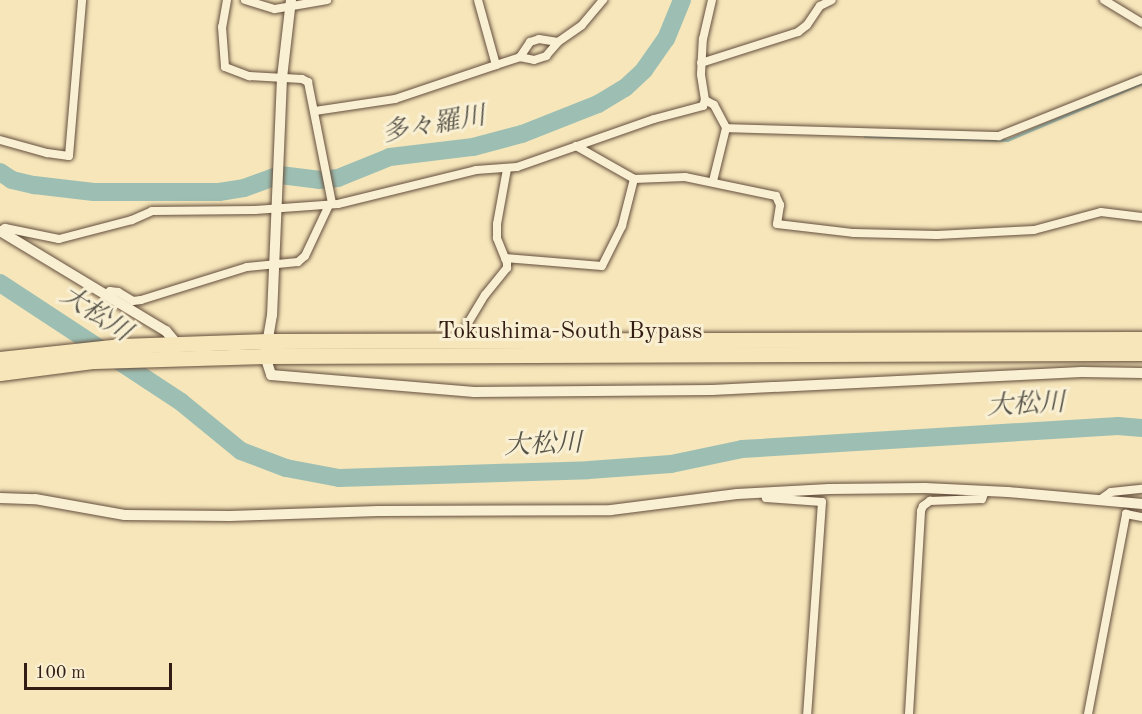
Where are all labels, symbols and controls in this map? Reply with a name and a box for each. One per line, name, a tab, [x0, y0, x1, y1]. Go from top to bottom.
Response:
water label: 多々羅川	[380, 102, 488, 150]
water label: 大松川	[54, 281, 136, 349]
street label: Tokushima-South Bypass	[438, 319, 702, 347]
water label: 大松川	[986, 388, 1066, 424]
water label: 大松川	[503, 429, 583, 463]
scale bar	[27, 651, 176, 689]
text: 100 m	[35, 664, 86, 682]

